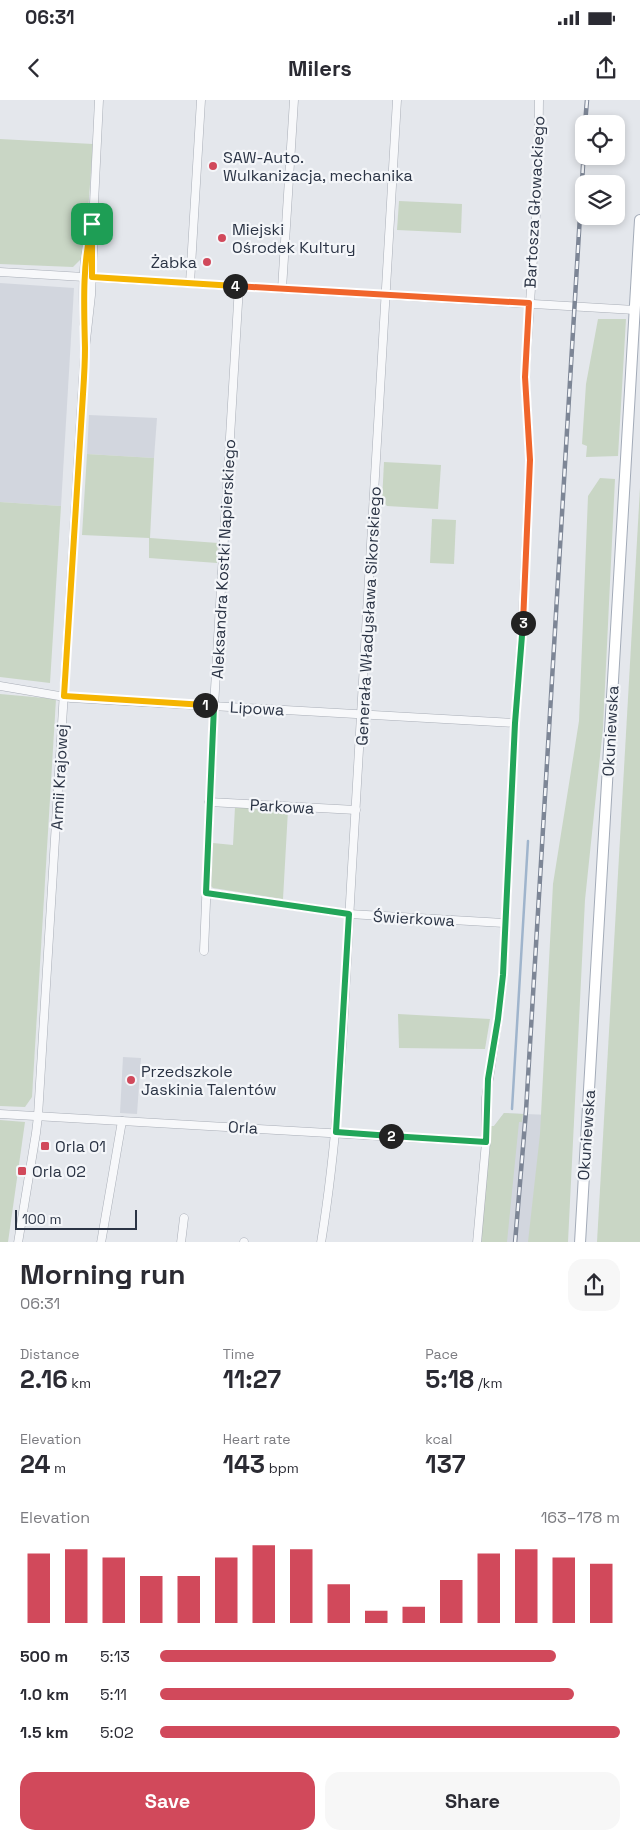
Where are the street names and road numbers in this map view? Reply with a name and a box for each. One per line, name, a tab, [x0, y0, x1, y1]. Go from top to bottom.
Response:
street label: Bartosza Głowackiego	[520, 115, 549, 289]
street label: Aleksandra Kostki Napierskiego	[207, 439, 240, 680]
street label: Generała Władysława Sikorskiego	[351, 486, 386, 746]
street label: Okuniewska	[598, 685, 623, 777]
street label: Lipowa	[229, 697, 285, 720]
street label: Armii Krajowej	[46, 723, 73, 831]
street label: Parkowa	[249, 794, 315, 819]
street label: Świerkowa	[373, 906, 455, 931]
street label: Okuniewska	[573, 1089, 600, 1181]
street label: Orla	[228, 1116, 258, 1139]

